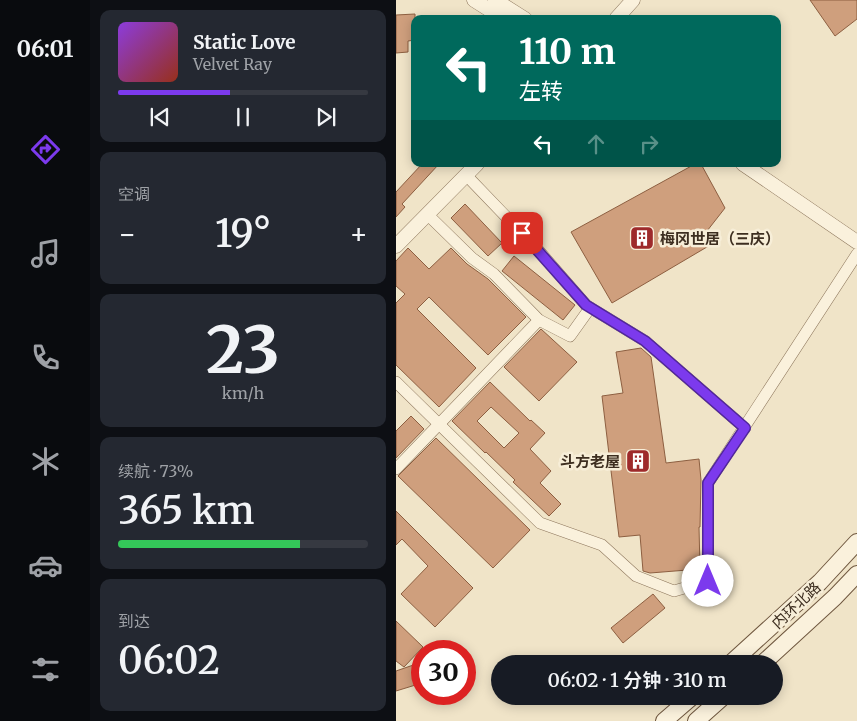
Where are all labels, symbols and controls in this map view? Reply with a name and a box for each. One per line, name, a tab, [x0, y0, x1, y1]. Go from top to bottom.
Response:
text: Static Love	[193, 30, 296, 54]
text: 110 m	[519, 30, 616, 74]
text: 06:01	[17, 35, 73, 63]
icon: left	[436, 35, 501, 100]
text: Velvet Ray	[193, 54, 272, 74]
text: 左转	[519, 77, 563, 105]
icon: previous	[146, 103, 174, 131]
icon: pause	[229, 103, 257, 131]
icon: next	[312, 103, 340, 131]
icon: left	[529, 130, 557, 158]
icon: ahead	[582, 130, 610, 158]
icon: right	[635, 130, 663, 158]
icon: directions	[28, 132, 63, 167]
text: 空调	[118, 184, 150, 204]
text: 19°	[215, 210, 271, 257]
pin	[501, 212, 543, 254]
text: −	[118, 216, 137, 252]
text: +	[349, 216, 368, 252]
icon: arrive	[508, 219, 536, 247]
building icon: 梅冈世居（三庆）	[629, 225, 655, 251]
place label: 梅冈世居（三庆）	[660, 229, 780, 248]
icon: music	[28, 236, 63, 271]
text: 23	[206, 309, 280, 391]
icon: phone	[28, 340, 63, 375]
text: km/h	[222, 383, 264, 403]
icon: climate	[28, 444, 63, 479]
building icon: 斗方老屋	[625, 448, 651, 474]
place label: 斗方老屋	[560, 452, 620, 471]
text: 续航 · 73%	[118, 461, 193, 481]
text: 365 km	[118, 487, 254, 534]
icon: car	[28, 548, 63, 583]
position arrow	[681, 554, 733, 606]
street label: 内环北路	[768, 578, 824, 632]
text: 到达	[118, 611, 150, 631]
text: 06:02	[118, 637, 220, 684]
speed limit sign: 30	[411, 640, 476, 705]
icon: filters	[28, 652, 63, 687]
text: 06:02 · 1 分钟 · 310 m	[547, 668, 727, 692]

